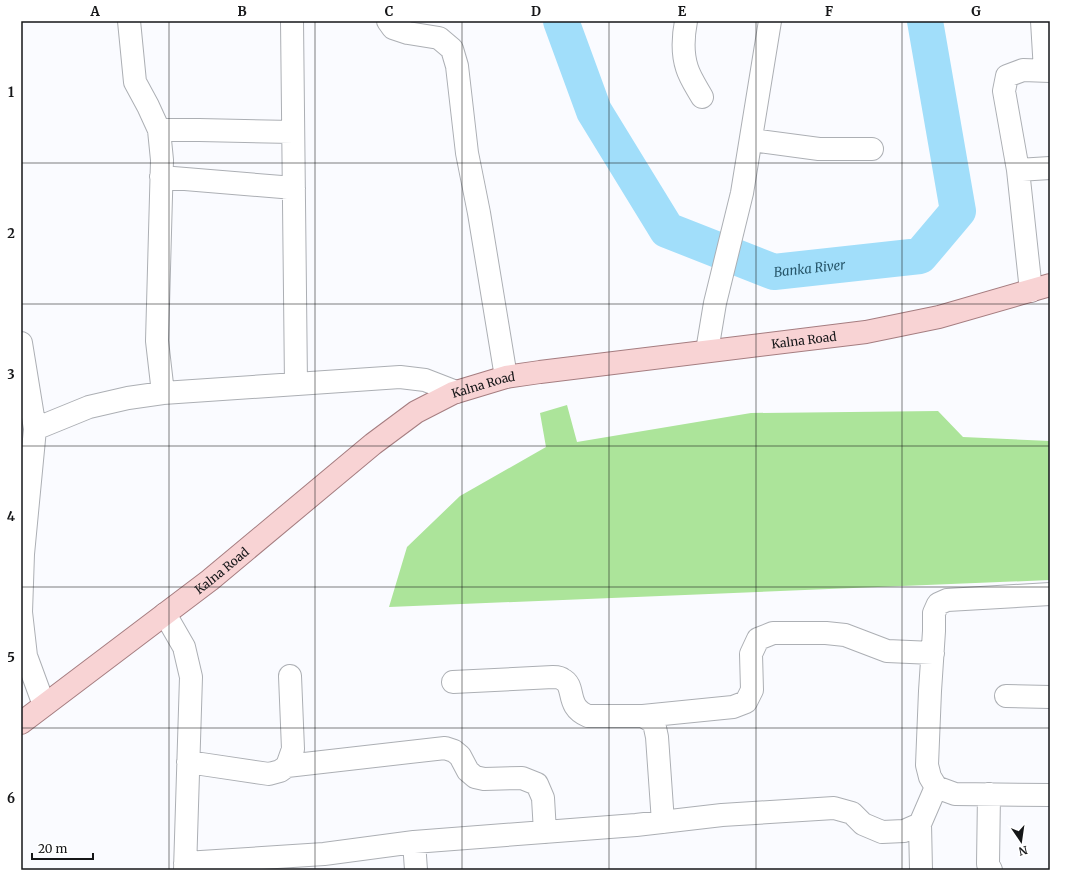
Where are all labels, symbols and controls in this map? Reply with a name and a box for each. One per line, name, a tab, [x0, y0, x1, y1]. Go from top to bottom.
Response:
text: A	[89, 3, 100, 20]
text: B	[237, 3, 247, 20]
text: C	[385, 3, 394, 20]
text: D	[531, 3, 541, 20]
text: E	[678, 3, 687, 20]
text: F	[825, 3, 833, 20]
text: G	[971, 3, 981, 20]
text: 1	[8, 84, 14, 101]
text: 2	[7, 225, 15, 242]
water label: Banka River	[773, 256, 847, 280]
street label: Kalna Road	[770, 328, 837, 351]
text: 3	[7, 366, 15, 383]
street label: Kalna Road	[450, 368, 516, 401]
text: 4	[7, 508, 16, 525]
street label: Kalna Road	[191, 544, 251, 597]
text: 5	[7, 649, 15, 666]
text: 6	[7, 790, 15, 807]
north arrow	[1001, 821, 1041, 861]
scale bar	[32, 835, 93, 861]
text: 20 m	[38, 841, 67, 856]
text: N	[1017, 843, 1029, 859]

